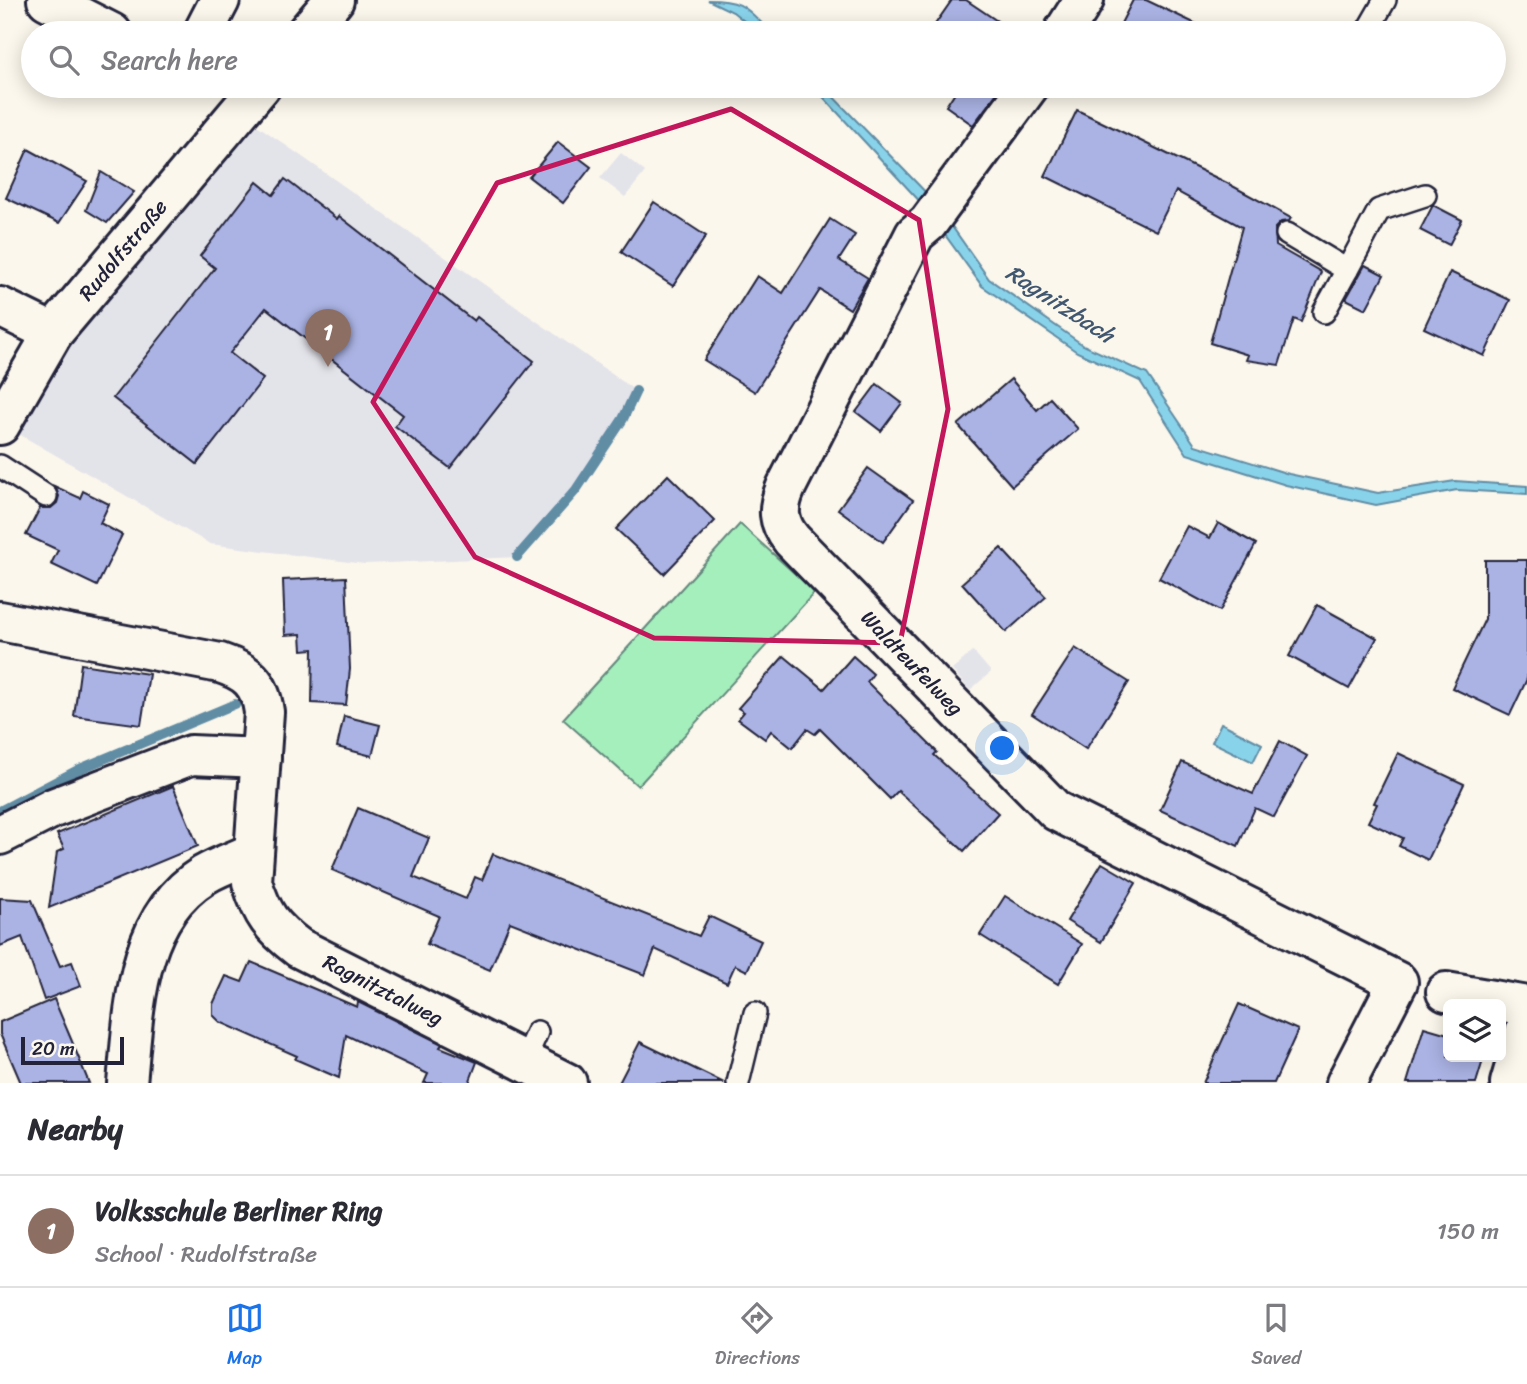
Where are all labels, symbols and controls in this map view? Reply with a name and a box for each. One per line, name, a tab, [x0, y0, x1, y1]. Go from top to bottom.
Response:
search box	[21, 21, 1506, 98]
text: Search here	[101, 37, 238, 83]
icon: search	[45, 41, 83, 79]
street label: Rudolfstraße	[69, 190, 178, 310]
water label: Ragnitzbach	[997, 253, 1125, 356]
pin: 1	[305, 309, 351, 367]
street label: Waldteufelweg	[851, 601, 973, 725]
your location	[985, 731, 1019, 765]
street label: Ragnitztalweg	[316, 943, 450, 1037]
map controls	[1443, 999, 1506, 1062]
button: layers	[1443, 999, 1506, 1062]
text: 20 m	[32, 1032, 75, 1065]
scale bar	[21, 1034, 124, 1066]
text: Nearby	[28, 1102, 123, 1156]
text: Volksschule Berliner Ring	[95, 1188, 383, 1234]
text: 1	[46, 1211, 56, 1252]
text: 150 m	[1437, 1211, 1499, 1252]
text: School · Rudolfstraße	[95, 1234, 317, 1275]
tab: Map	[226, 1299, 264, 1374]
tab: Directions	[715, 1299, 800, 1374]
tab: Saved	[1251, 1299, 1301, 1374]

